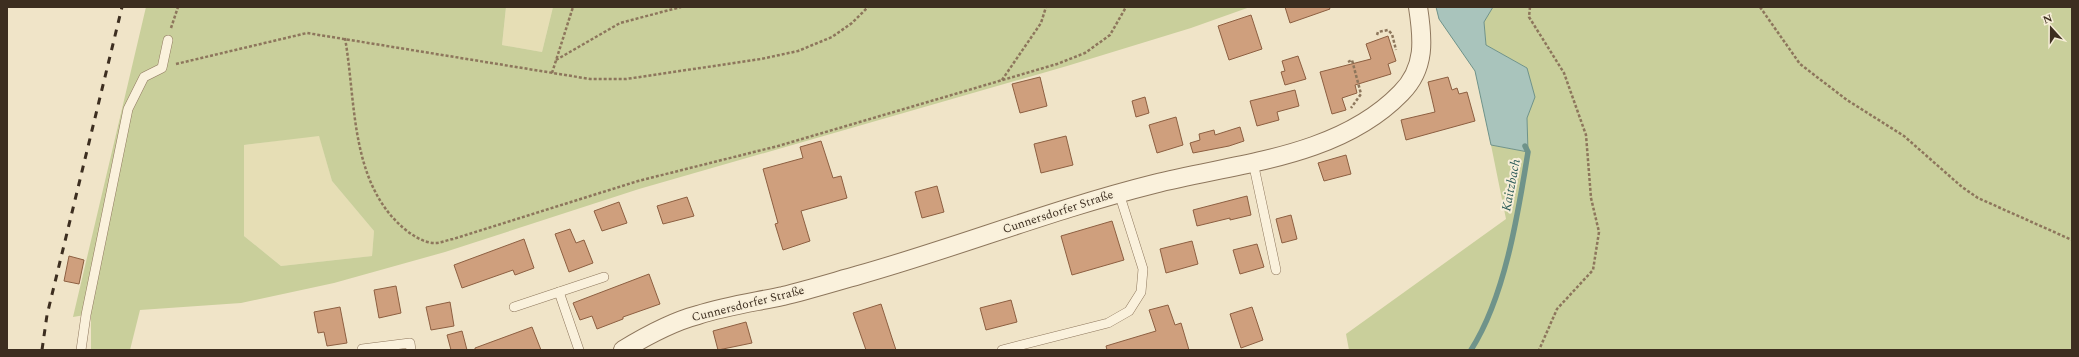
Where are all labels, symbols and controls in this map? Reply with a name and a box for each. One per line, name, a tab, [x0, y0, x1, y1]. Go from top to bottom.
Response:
north arrow	[2031, 8, 2071, 48]
text: N	[2040, 10, 2055, 29]
water label: Kaitzbach	[1496, 157, 1526, 213]
street label: Cunnersdorfer Straße	[1000, 185, 1116, 239]
street label: Cunnersdorfer Straße	[690, 281, 807, 327]

